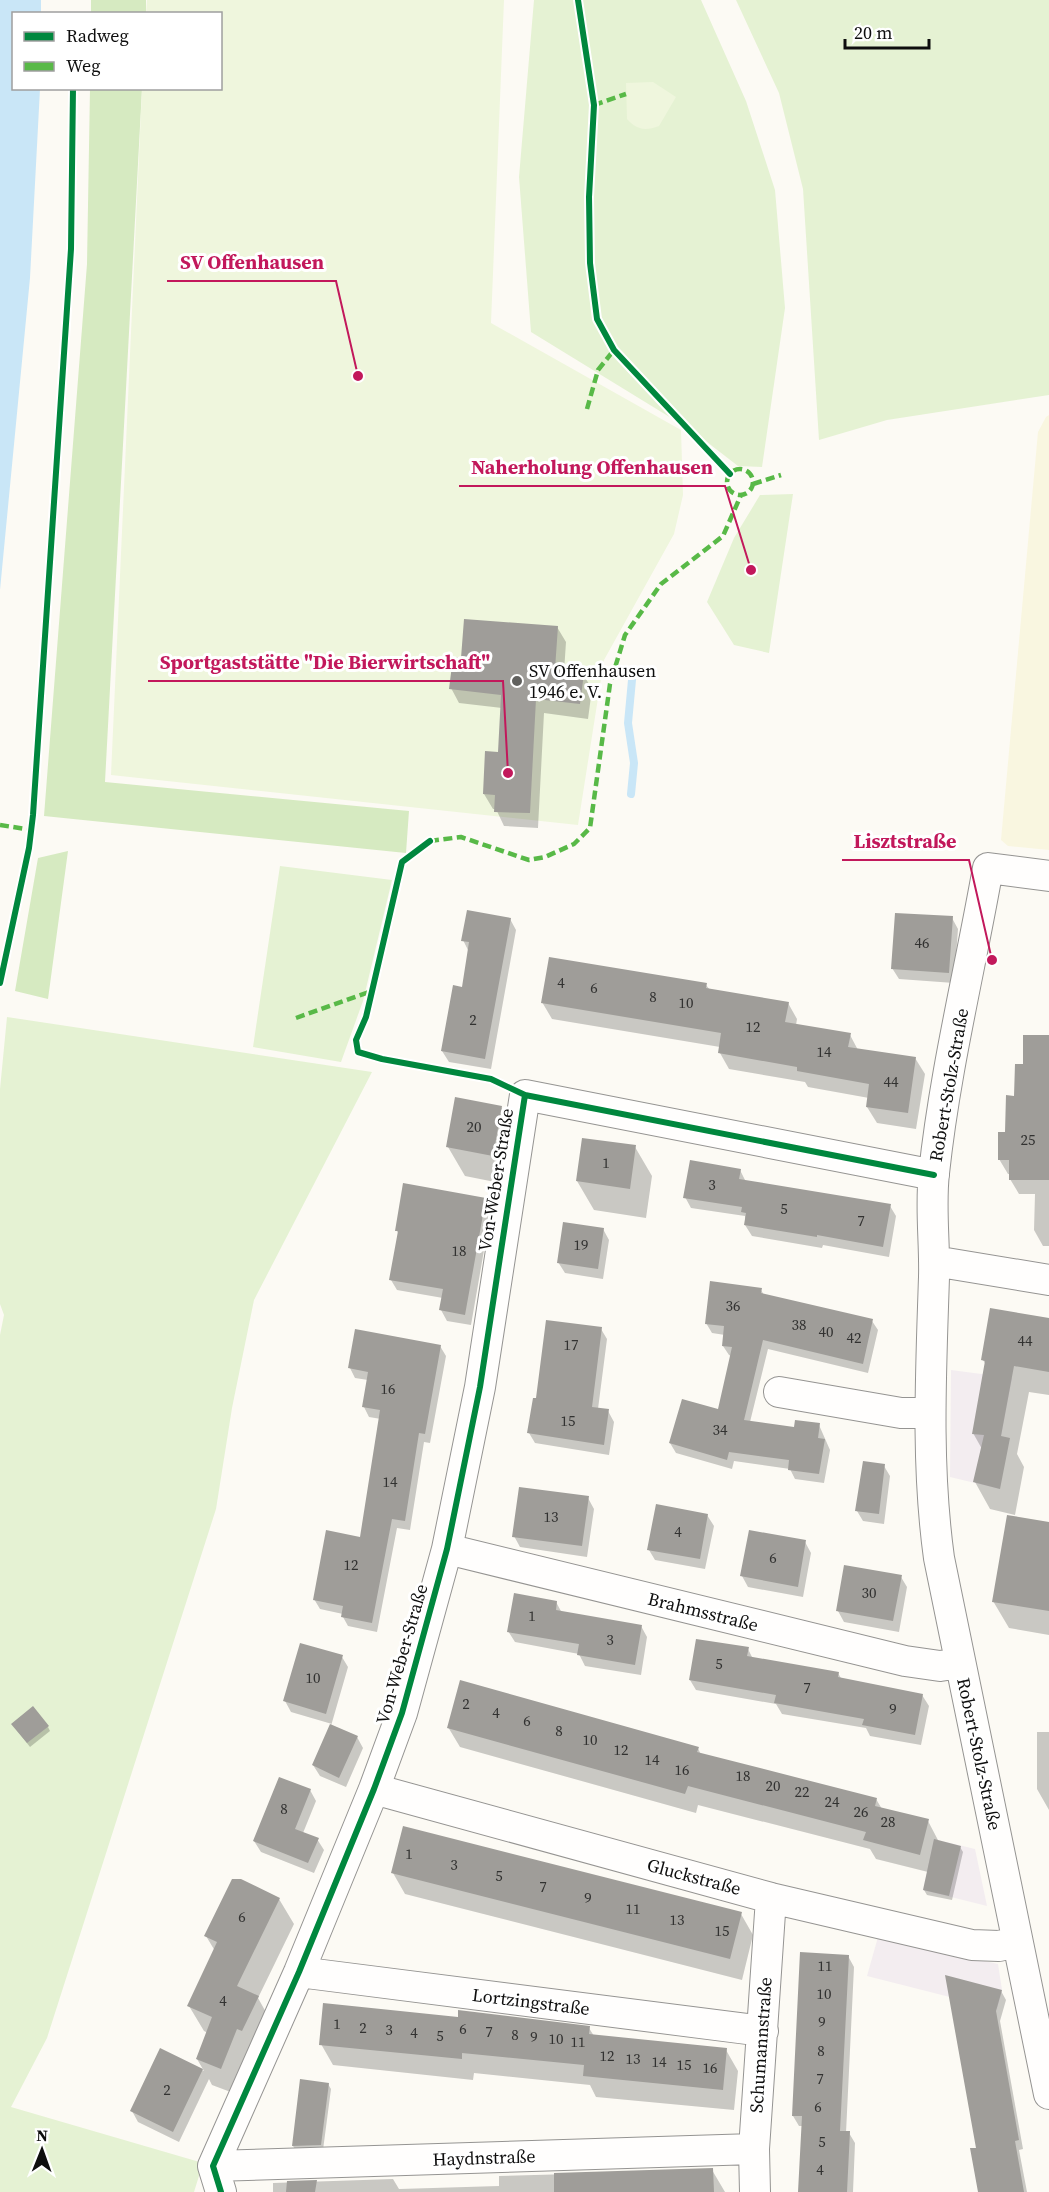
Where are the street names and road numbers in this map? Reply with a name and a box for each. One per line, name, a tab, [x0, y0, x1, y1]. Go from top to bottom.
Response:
street label: Robert-Stolz-Straße	[923, 1006, 974, 1164]
street label: Von-Weber-Straße	[472, 1107, 519, 1253]
street label: Von-Weber-Straße	[370, 1581, 433, 1727]
street label: Brahmsstraße	[645, 1586, 761, 1637]
street label: Robert-Stolz-Straße	[951, 1675, 1008, 1832]
street label: Gluckstraße	[644, 1852, 744, 1901]
street label: Schumannstraße	[743, 1976, 778, 2114]
street label: Lortzingstraße	[471, 1982, 591, 2021]
street label: Haydnstraße	[432, 2143, 536, 2172]

